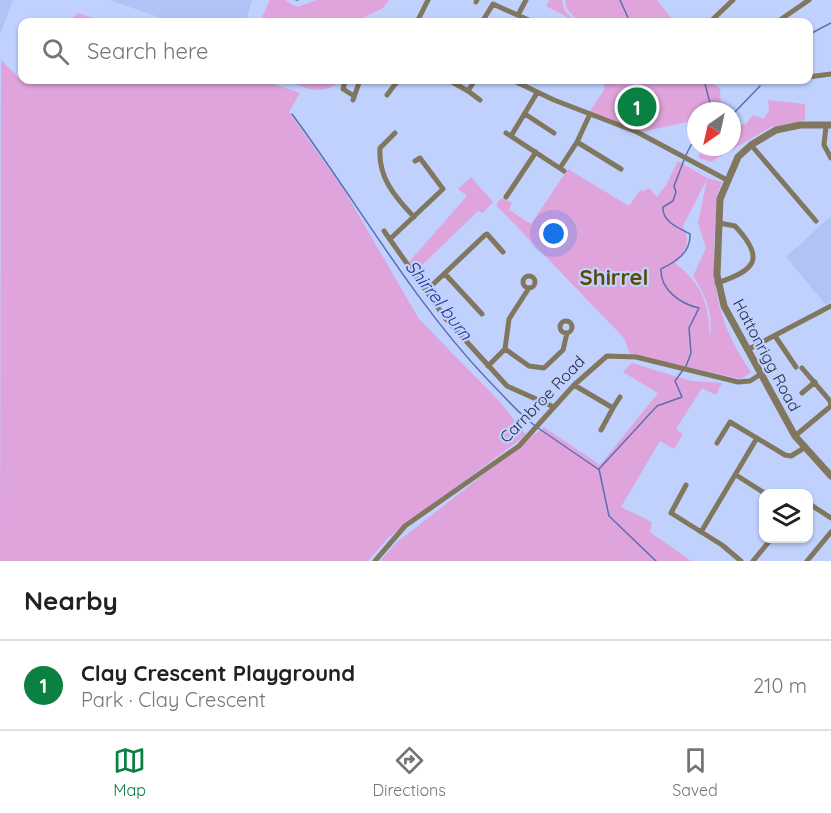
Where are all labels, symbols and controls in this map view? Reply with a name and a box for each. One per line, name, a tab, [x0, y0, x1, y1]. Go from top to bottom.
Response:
search box	[18, 18, 813, 84]
icon: search	[39, 35, 72, 68]
text: Search here	[87, 37, 208, 65]
pin: 1	[618, 84, 656, 130]
north arrow	[687, 102, 741, 156]
your location	[539, 219, 568, 248]
water label: Shirrel burn	[401, 255, 478, 345]
district label: Shirrel	[580, 263, 648, 291]
street label: Hattonrigg Road	[729, 295, 805, 415]
street label: Carnbroe Road	[495, 351, 589, 447]
map controls	[759, 489, 813, 543]
button: layers	[759, 489, 813, 543]
text: Nearby	[24, 584, 118, 617]
text: Clay Crescent Playground	[81, 659, 355, 687]
text: 1	[40, 673, 47, 698]
text: 210 m	[753, 673, 807, 698]
text: Park · Clay Crescent	[81, 687, 266, 712]
tab: Map	[113, 744, 146, 800]
tab: Directions	[373, 744, 446, 800]
tab: Saved	[672, 744, 718, 800]

